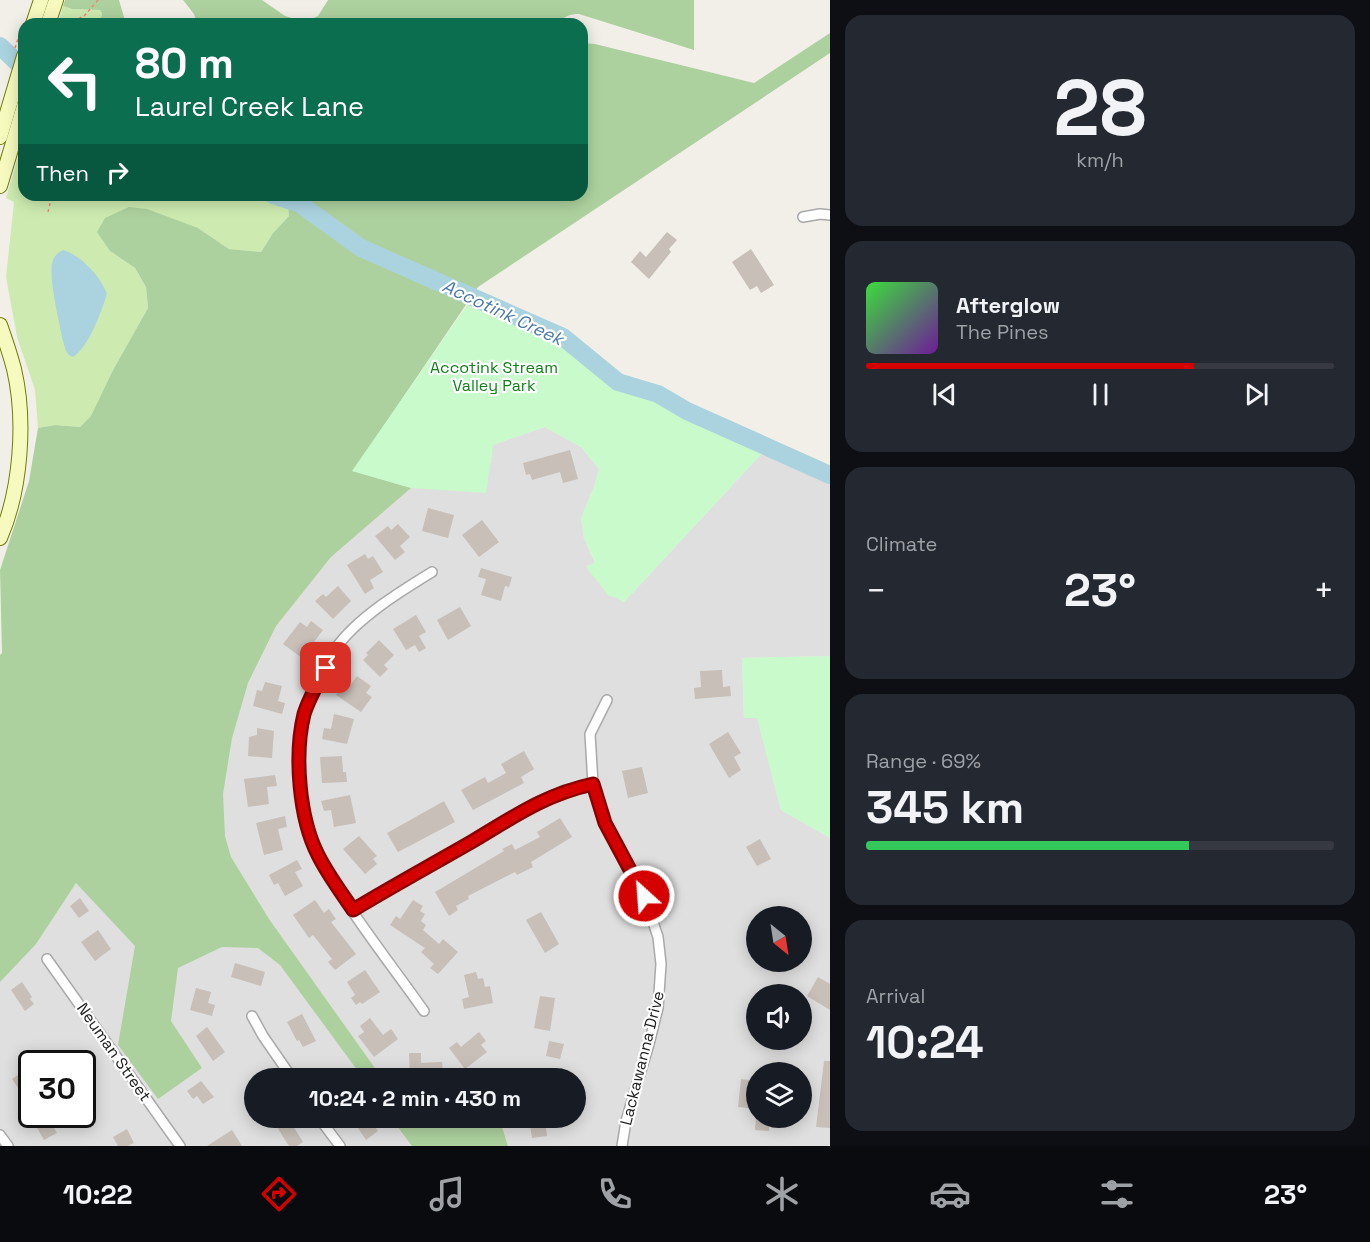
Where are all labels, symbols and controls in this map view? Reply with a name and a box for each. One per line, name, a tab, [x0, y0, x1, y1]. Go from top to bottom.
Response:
text: 80 m	[135, 37, 234, 90]
icon: left	[36, 42, 114, 120]
text: 28	[1053, 58, 1147, 158]
text: Laurel Creek Lane	[135, 89, 364, 124]
text: km/h	[1076, 147, 1124, 173]
icon: right	[101, 156, 134, 189]
text: Then	[36, 159, 89, 187]
water label: Accotink Creek	[439, 274, 569, 351]
text: Afterglow	[956, 291, 1060, 319]
text: The Pines	[956, 319, 1049, 345]
park label: Accotink Stream Valley Park	[430, 357, 558, 396]
icon: previous	[928, 378, 961, 411]
icon: pause	[1084, 378, 1117, 411]
icon: next	[1240, 378, 1273, 411]
text: Climate	[866, 531, 937, 557]
text: 23°	[1064, 562, 1136, 619]
text: −	[866, 570, 886, 612]
text: +	[1314, 570, 1334, 612]
pin	[300, 642, 351, 693]
icon: arrive	[309, 651, 342, 684]
text: Range · 69%	[866, 748, 981, 774]
text: 345 km	[866, 779, 1024, 836]
position arrow	[612, 864, 676, 928]
north arrow	[746, 906, 812, 972]
map controls	[746, 906, 812, 1128]
text: Arrival	[866, 983, 925, 1009]
button: sound	[746, 984, 812, 1050]
street label: Lackawanna Drive	[615, 989, 669, 1127]
street label: Neuman Street	[72, 999, 156, 1105]
text: 10:24	[866, 1014, 984, 1071]
speed limit sign: 30	[18, 1050, 96, 1128]
button: layers	[746, 1062, 812, 1128]
text: 10:24 · 2 min · 430 m	[309, 1084, 521, 1112]
icon: directions	[258, 1173, 300, 1215]
icon: music	[426, 1173, 468, 1215]
icon: phone	[594, 1173, 636, 1215]
icon: climate	[761, 1173, 803, 1215]
icon: car	[929, 1173, 971, 1215]
icon: filters	[1096, 1173, 1138, 1215]
text: 10:22	[63, 1177, 133, 1212]
text: 23°	[1264, 1177, 1307, 1212]

